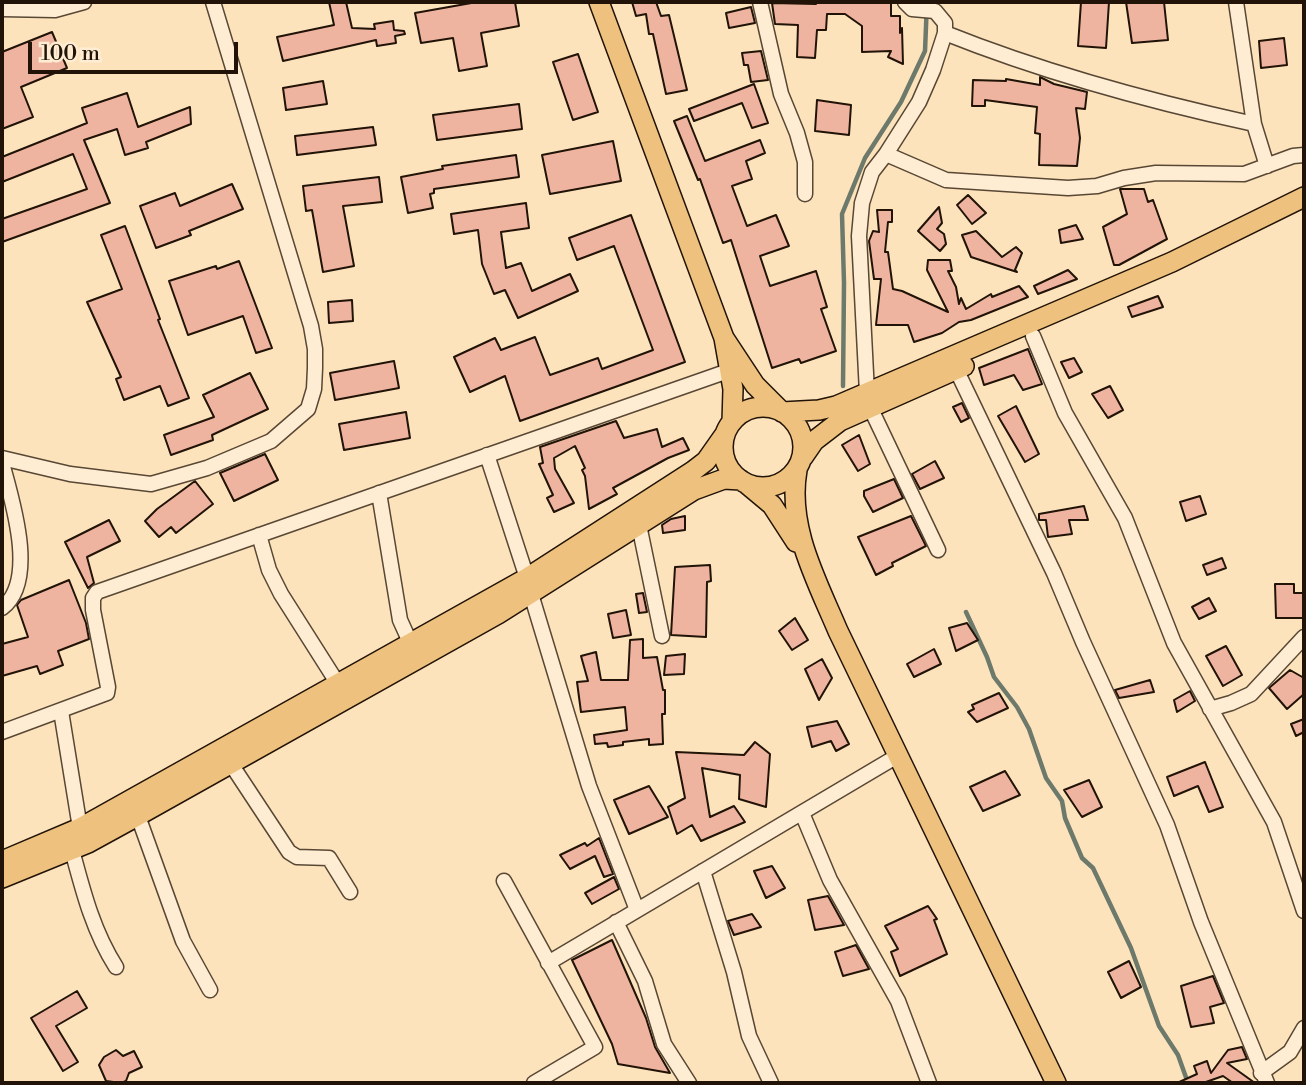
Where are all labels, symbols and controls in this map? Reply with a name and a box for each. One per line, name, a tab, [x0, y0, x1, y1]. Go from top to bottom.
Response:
scale bar	[32, 28, 242, 72]
text: 100 m	[41, 41, 100, 67]

